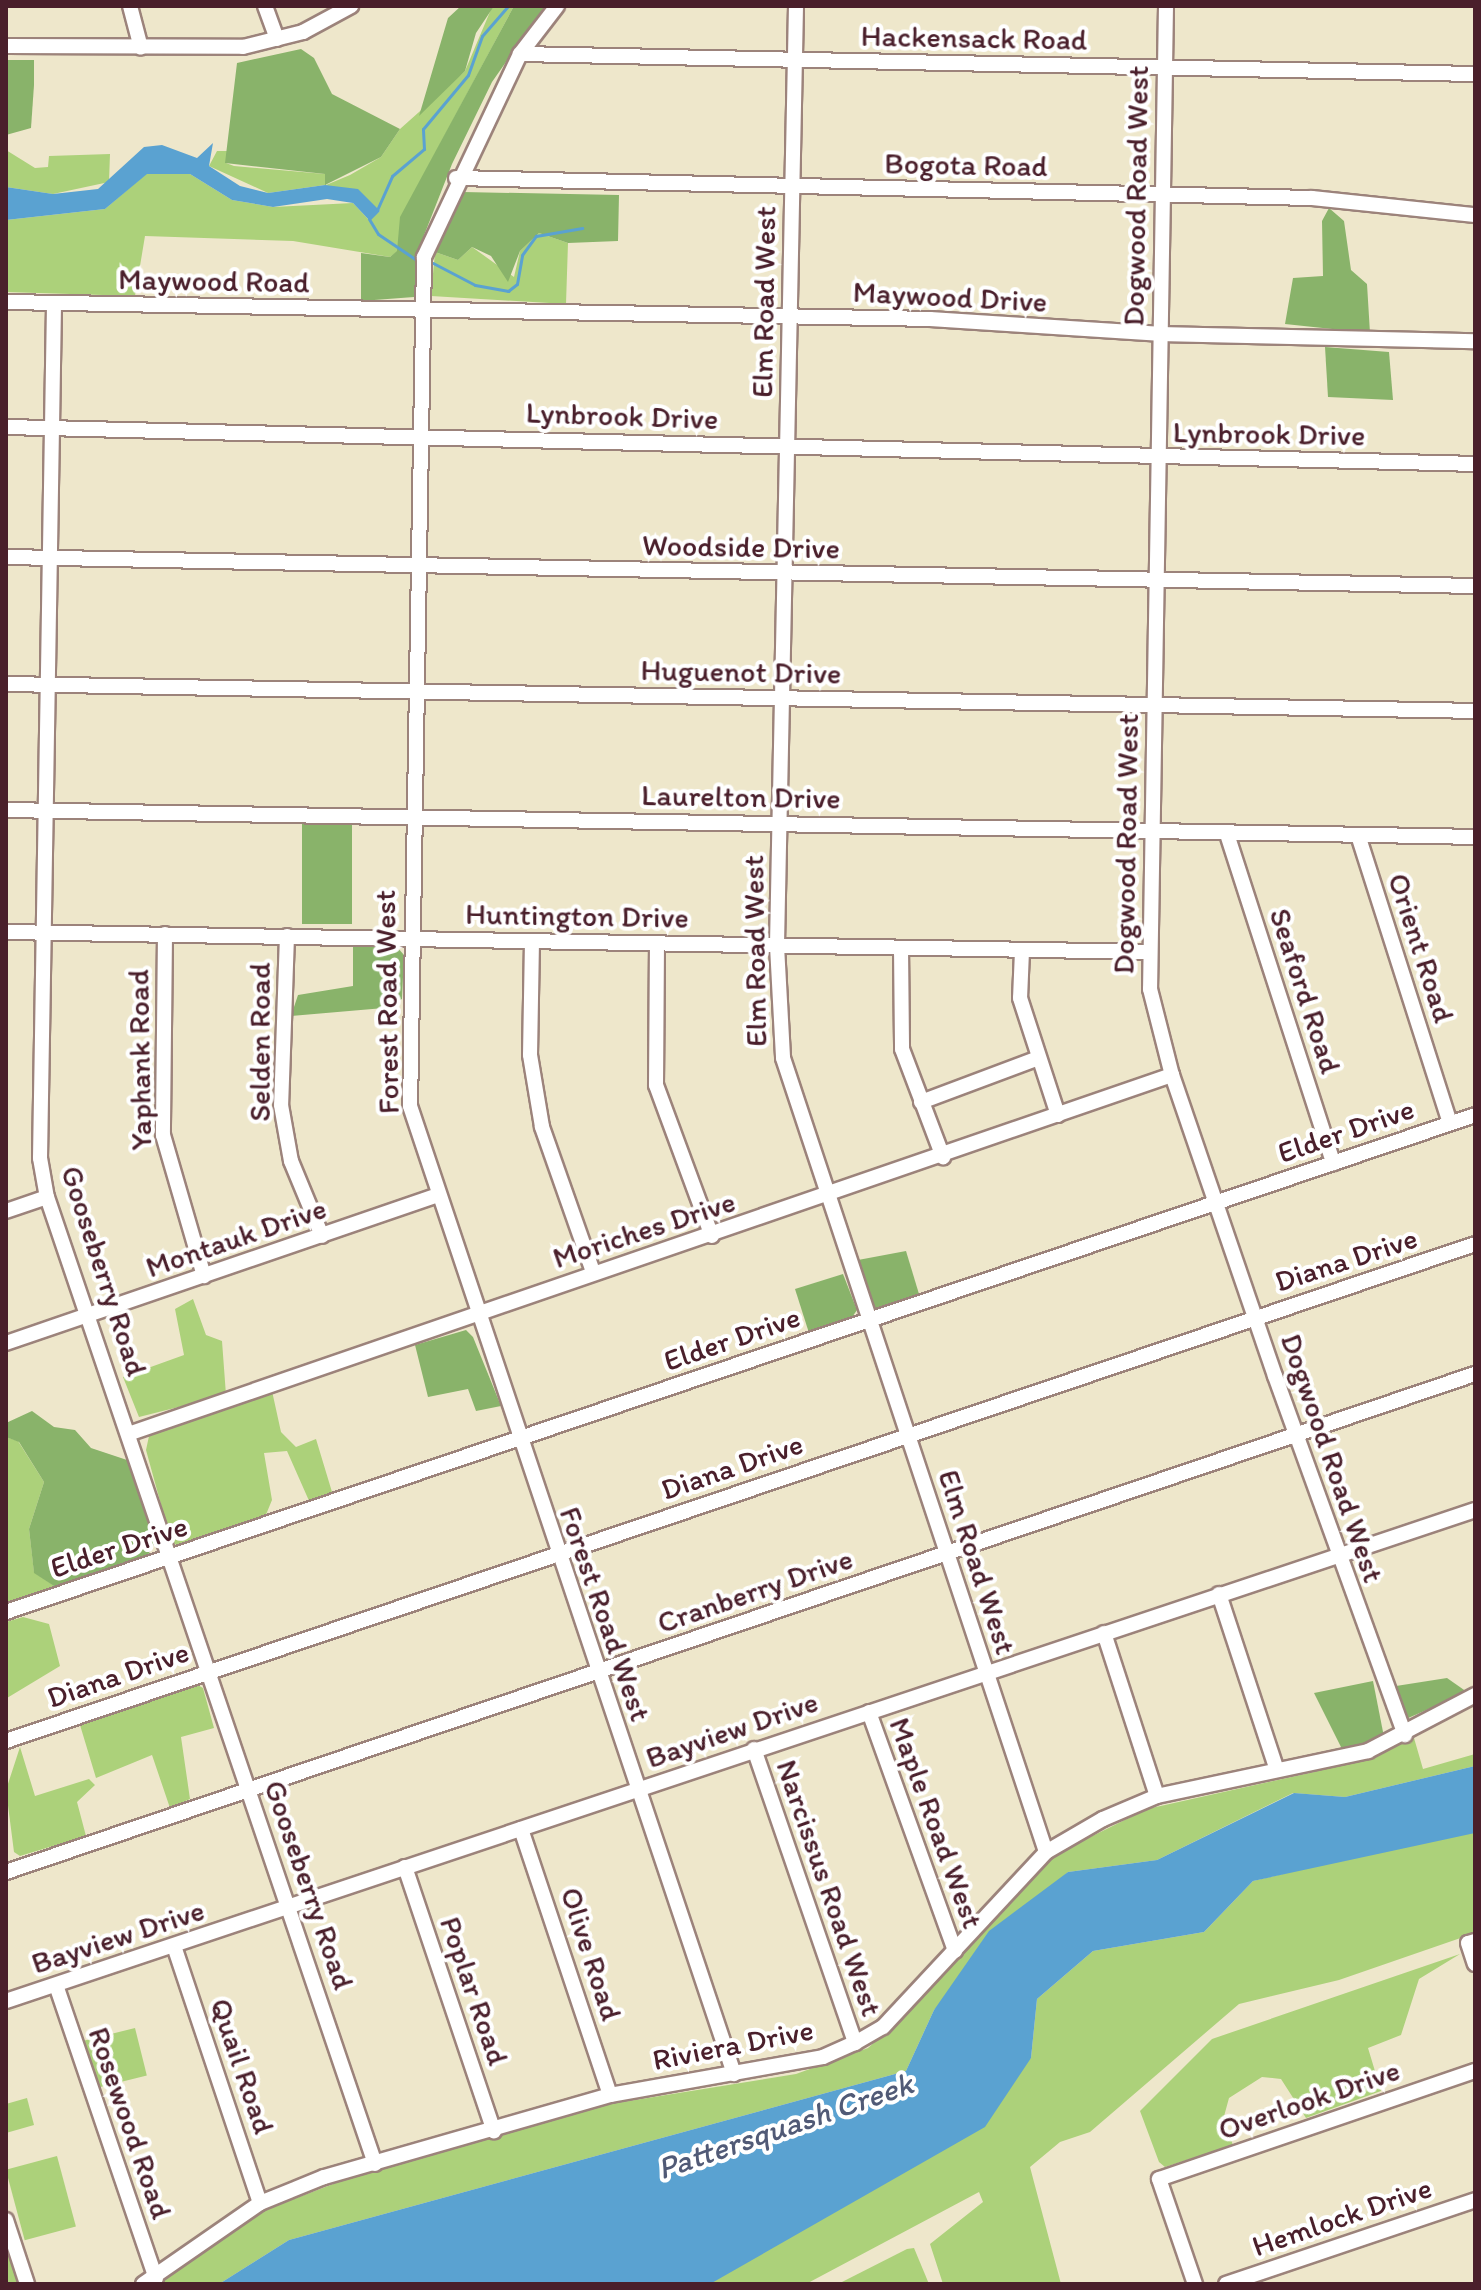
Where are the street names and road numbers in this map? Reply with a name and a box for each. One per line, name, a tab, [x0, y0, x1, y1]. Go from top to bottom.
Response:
street label: Hackensack Road	[860, 18, 1088, 58]
street label: Dogwood Road West	[1116, 66, 1156, 326]
street label: Bogota Road	[884, 146, 1048, 184]
street label: Elm Road West	[744, 206, 784, 398]
street label: Maywood Road	[118, 261, 310, 301]
street label: Maywood Drive	[852, 274, 1048, 320]
street label: Lynbrook Drive	[525, 395, 719, 437]
street label: Lynbrook Drive	[1172, 414, 1366, 454]
street label: Woodside Drive	[642, 527, 840, 567]
street label: Huguenot Drive	[640, 652, 842, 692]
street label: Dogwood Road West	[1106, 714, 1146, 974]
street label: Laurelton Drive	[641, 777, 841, 817]
street label: Elm Road West	[735, 855, 775, 1047]
street label: Orient Road	[1380, 869, 1462, 1027]
street label: Forest Road West	[367, 891, 407, 1113]
street label: Huntington Drive	[465, 896, 689, 936]
street label: Seaford Road	[1261, 904, 1349, 1078]
street label: Selden Road	[242, 963, 278, 1121]
street label: Yaphank Road	[120, 969, 160, 1151]
street label: Elder Drive	[1273, 1091, 1419, 1171]
street label: Gooseberry Road	[53, 1162, 155, 1380]
street label: Moriches Drive	[548, 1183, 740, 1277]
street label: Montauk Drive	[141, 1190, 331, 1286]
street label: Diana Drive	[1270, 1220, 1422, 1300]
street label: Elder Drive	[659, 1299, 805, 1379]
street label: Dogwood Road West	[1273, 1329, 1391, 1587]
street label: Diana Drive	[656, 1426, 808, 1508]
street label: Elm Road West	[930, 1466, 1024, 1658]
street label: Forest Road West	[552, 1503, 658, 1725]
street label: Elder Drive	[46, 1508, 192, 1586]
street label: Cranberry Drive	[653, 1541, 857, 1641]
street label: Diana Drive	[42, 1634, 194, 1716]
street label: Bayview Drive	[641, 1684, 823, 1776]
street label: Maple Road West	[882, 1714, 990, 1932]
street label: Narcissus Road West	[768, 1756, 890, 2020]
street label: Gooseberry Road	[256, 1776, 362, 1994]
street label: Olive Road	[553, 1883, 629, 2025]
street label: Bayview Drive	[27, 1892, 209, 1982]
street label: Poplar Road	[432, 1912, 516, 2070]
street label: Quail Road	[202, 1994, 282, 2138]
street label: Riviera Drive	[650, 2012, 816, 2078]
street label: Rosewood Road	[80, 2023, 180, 2223]
street label: Overlook Drive	[1213, 2052, 1405, 2148]
street label: Hemlock Drive	[1247, 2169, 1437, 2265]

